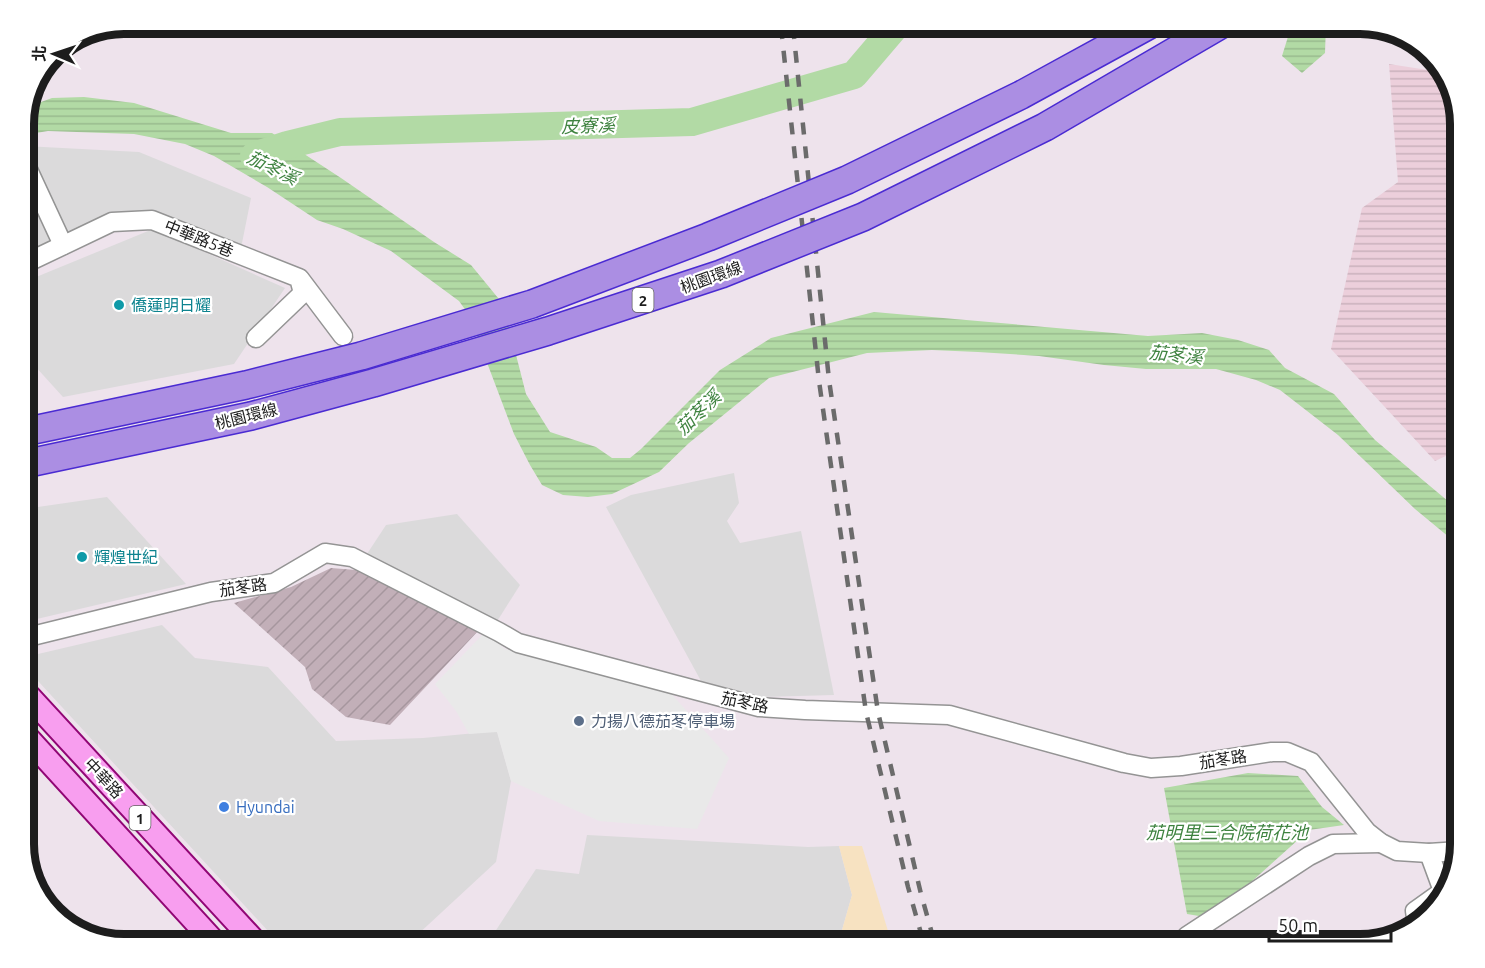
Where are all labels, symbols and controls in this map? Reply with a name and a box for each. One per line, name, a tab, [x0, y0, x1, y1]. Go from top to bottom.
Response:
north arrow	[24, 24, 84, 84]
text: 北	[30, 45, 48, 62]
water label: 皮寮溪	[561, 114, 618, 136]
water label: 茄苳溪	[244, 146, 304, 189]
street label: 中華路5巷	[162, 216, 236, 260]
street label: 桃園環線	[678, 258, 744, 296]
road number: 2	[632, 288, 654, 312]
place label: 僑蓮明日耀	[131, 296, 211, 314]
marker: 僑蓮明日耀	[112, 298, 126, 312]
water label: 茄苳溪	[1148, 341, 1207, 367]
water label: 茄苳溪	[672, 384, 727, 438]
street label: 桃園環線	[213, 400, 279, 432]
place label: 輝煌世紀	[94, 548, 158, 566]
marker: 輝煌世紀	[75, 550, 89, 564]
street label: 茄苳路	[218, 575, 268, 599]
street label: 茄苳路	[720, 688, 770, 716]
place label: 力揚八德茄苳停車場	[591, 712, 735, 730]
marker: 力揚八德茄苳停車場	[572, 714, 586, 728]
street label: 茄苳路	[1198, 746, 1248, 772]
street label: 中華路	[81, 754, 127, 802]
place label: Hyundai	[236, 798, 295, 816]
marker: Hyundai	[217, 800, 231, 814]
road number: 1	[130, 806, 150, 830]
water label: 茄明里三合院荷花池	[1146, 822, 1310, 842]
scale bar	[1269, 905, 1390, 943]
text: 50 m	[1278, 915, 1318, 935]

